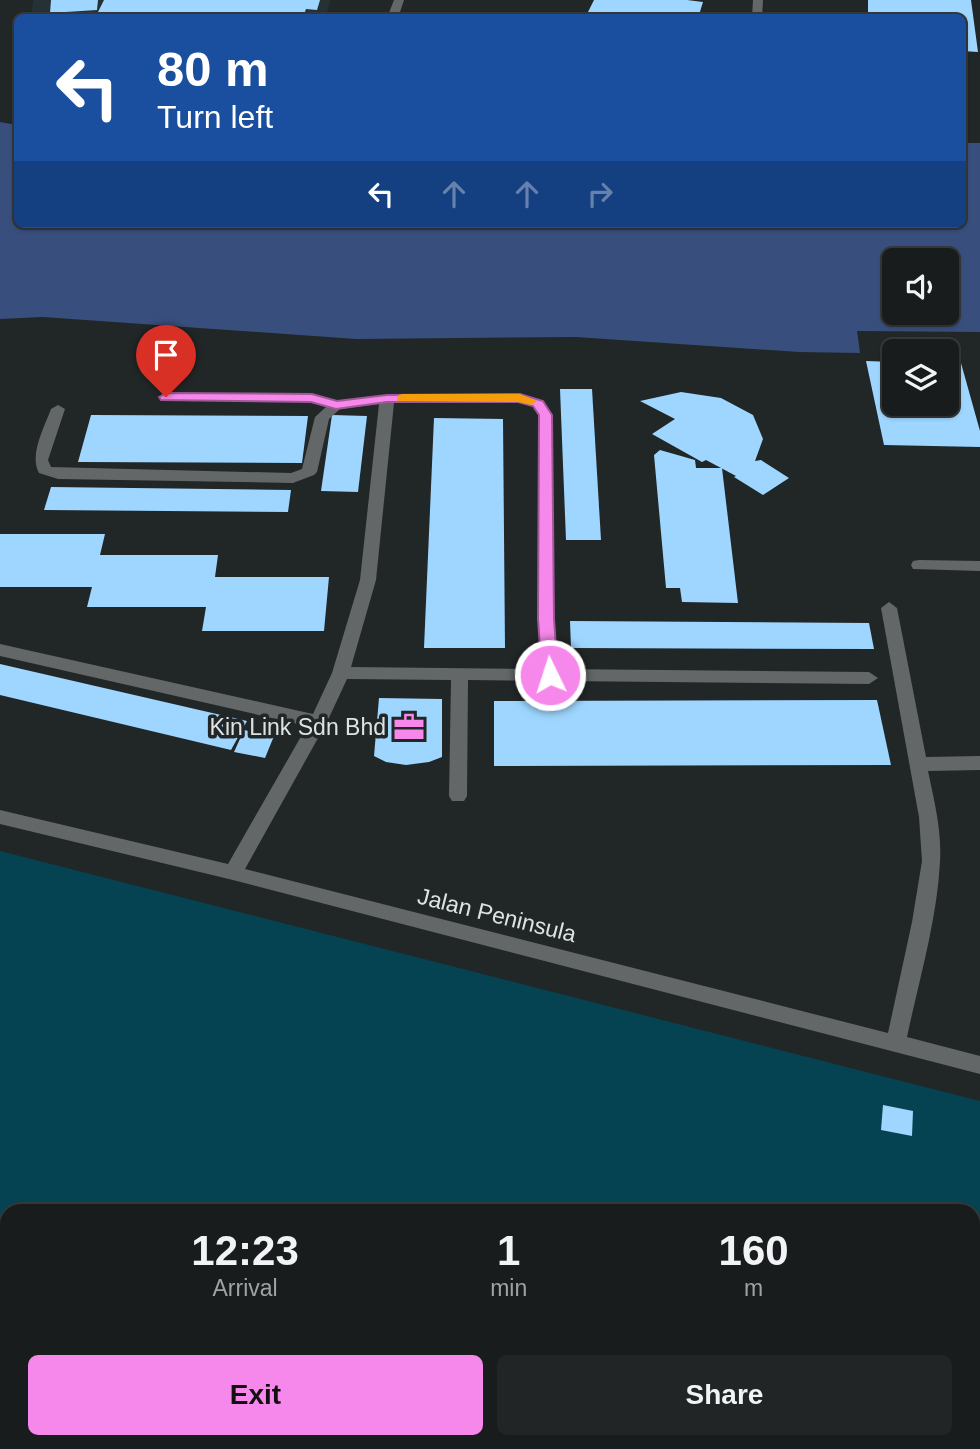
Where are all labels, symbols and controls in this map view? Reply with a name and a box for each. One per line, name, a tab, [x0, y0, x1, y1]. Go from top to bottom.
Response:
icon: left	[42, 42, 133, 133]
text: 80 m	[157, 42, 269, 96]
text: Turn left	[157, 99, 273, 135]
icon: left	[362, 175, 400, 213]
icon: ahead	[435, 175, 473, 213]
icon: ahead	[508, 175, 546, 213]
icon: right	[581, 175, 619, 213]
map controls	[882, 248, 959, 416]
button: sound	[882, 248, 959, 325]
pin	[136, 325, 196, 397]
icon: arrive	[147, 336, 185, 374]
button: layers	[882, 339, 959, 416]
position arrow	[513, 638, 587, 712]
office icon: Kin Link Sdn Bhd	[392, 710, 426, 744]
place label: Kin Link Sdn Bhd	[210, 714, 386, 740]
street label: Jalan Peninsula	[415, 883, 579, 947]
text: 12:23	[191, 1227, 299, 1274]
text: 1	[497, 1227, 520, 1274]
text: 160	[719, 1227, 789, 1274]
text: Arrival	[212, 1275, 278, 1301]
text: min	[490, 1275, 527, 1301]
text: m	[744, 1275, 763, 1301]
button: Exit	[28, 1355, 483, 1435]
button: Share	[497, 1355, 952, 1435]

